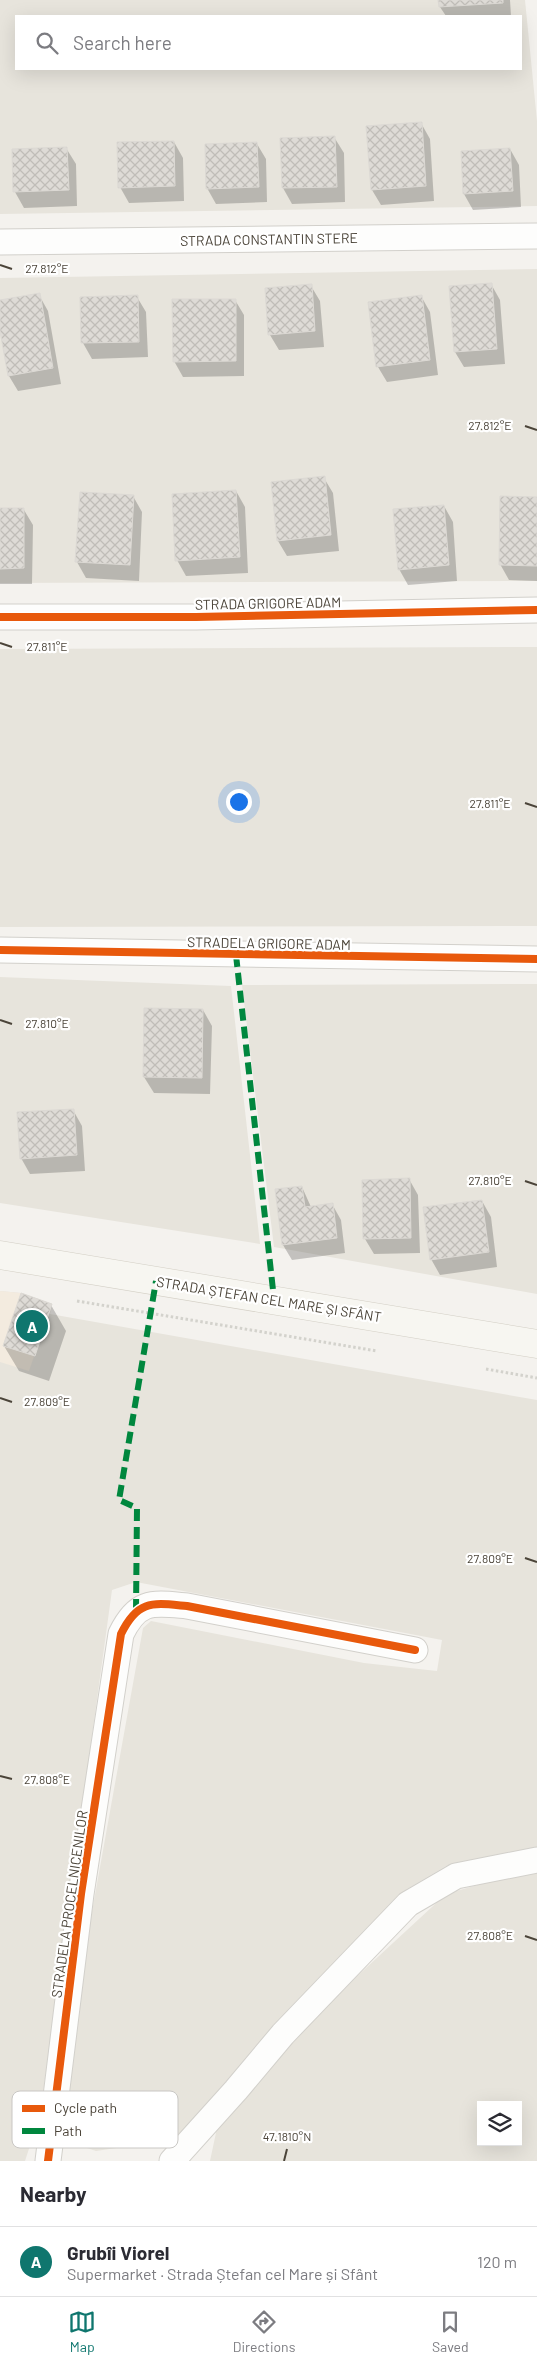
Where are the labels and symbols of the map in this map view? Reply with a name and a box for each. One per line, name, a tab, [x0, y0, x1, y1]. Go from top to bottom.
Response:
street label: STRADA CONSTANTIN STERE	[180, 229, 358, 249]
text: 27.812°E	[25, 261, 69, 275]
text: 27.812°E	[468, 418, 512, 432]
street label: STRADA GRIGORE ADAM	[195, 593, 341, 613]
text: 27.811°E	[26, 639, 68, 653]
your location	[226, 789, 252, 815]
text: 27.811°E	[469, 796, 511, 810]
street label: STRADELA GRIGORE ADAM	[187, 933, 351, 953]
text: 27.810°E	[25, 1016, 69, 1030]
text: 27.810°E	[468, 1173, 512, 1187]
street label: STRADA ȘTEFAN CEL MARE ȘI SFÂNT	[155, 1273, 383, 1325]
pin: A	[16, 1307, 48, 1345]
text: 27.809°E	[24, 1394, 70, 1408]
text: 27.809°E	[467, 1551, 513, 1565]
text: 27.808°E	[24, 1772, 70, 1786]
street label: STRADELA PROCELNICENILOR	[47, 1809, 91, 1999]
text: 27.808°E	[467, 1928, 513, 1942]
legend	[12, 2091, 178, 2148]
text: Cycle path	[54, 2099, 117, 2116]
text: Path	[54, 2122, 82, 2139]
text: 47.1810°N	[263, 2129, 311, 2143]

